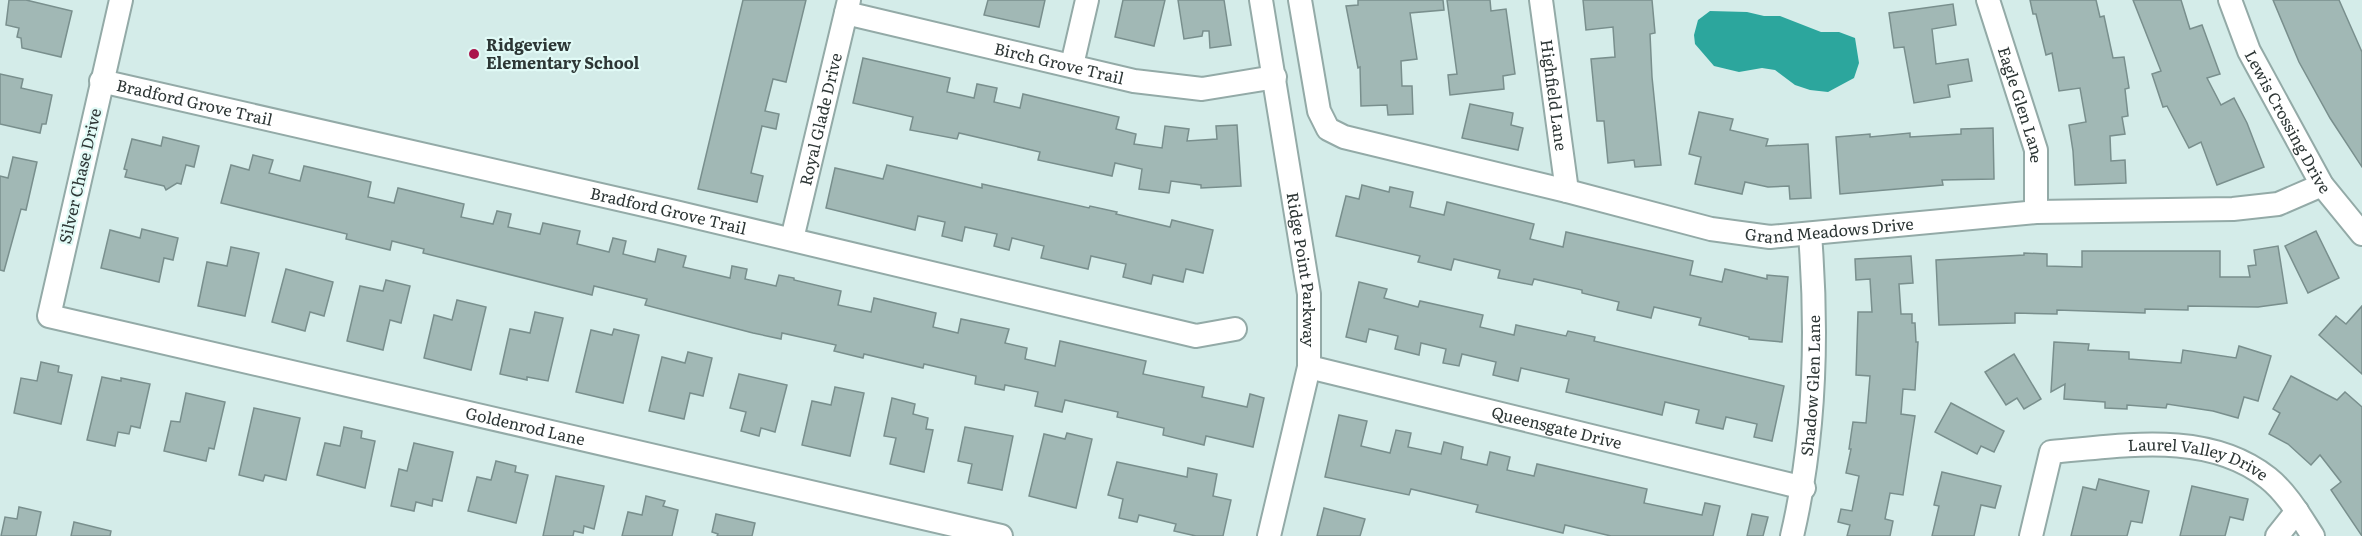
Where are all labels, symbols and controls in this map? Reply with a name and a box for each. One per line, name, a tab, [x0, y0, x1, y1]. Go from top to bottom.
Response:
place label: Ridgeview Elementary School	[486, 32, 640, 74]
street label: Birch Grove Trail	[992, 35, 1127, 89]
street label: Highfield Lane	[1535, 38, 1574, 152]
street label: Eagle Glen Lane	[1993, 43, 2050, 163]
street label: Lewis Crossing Drive	[2240, 45, 2337, 198]
marker: Ridgeview Elementary School	[467, 47, 481, 61]
street label: Royal Glade Drive	[792, 50, 847, 188]
street label: Bradford Grove Trail	[114, 72, 275, 131]
street label: Silver Chase Drive	[52, 106, 106, 246]
street label: Bradford Grove Trail	[588, 180, 749, 240]
street label: Ridge Point Parkway	[1282, 190, 1322, 348]
street label: Grand Meadows Drive	[1744, 211, 1914, 248]
street label: Shadow Glen Lane	[1794, 315, 1825, 457]
street label: Queensgate Drive	[1489, 399, 1625, 454]
street label: Goldenrod Lane	[463, 400, 588, 451]
street label: Laurel Valley Drive	[2127, 432, 2274, 486]

